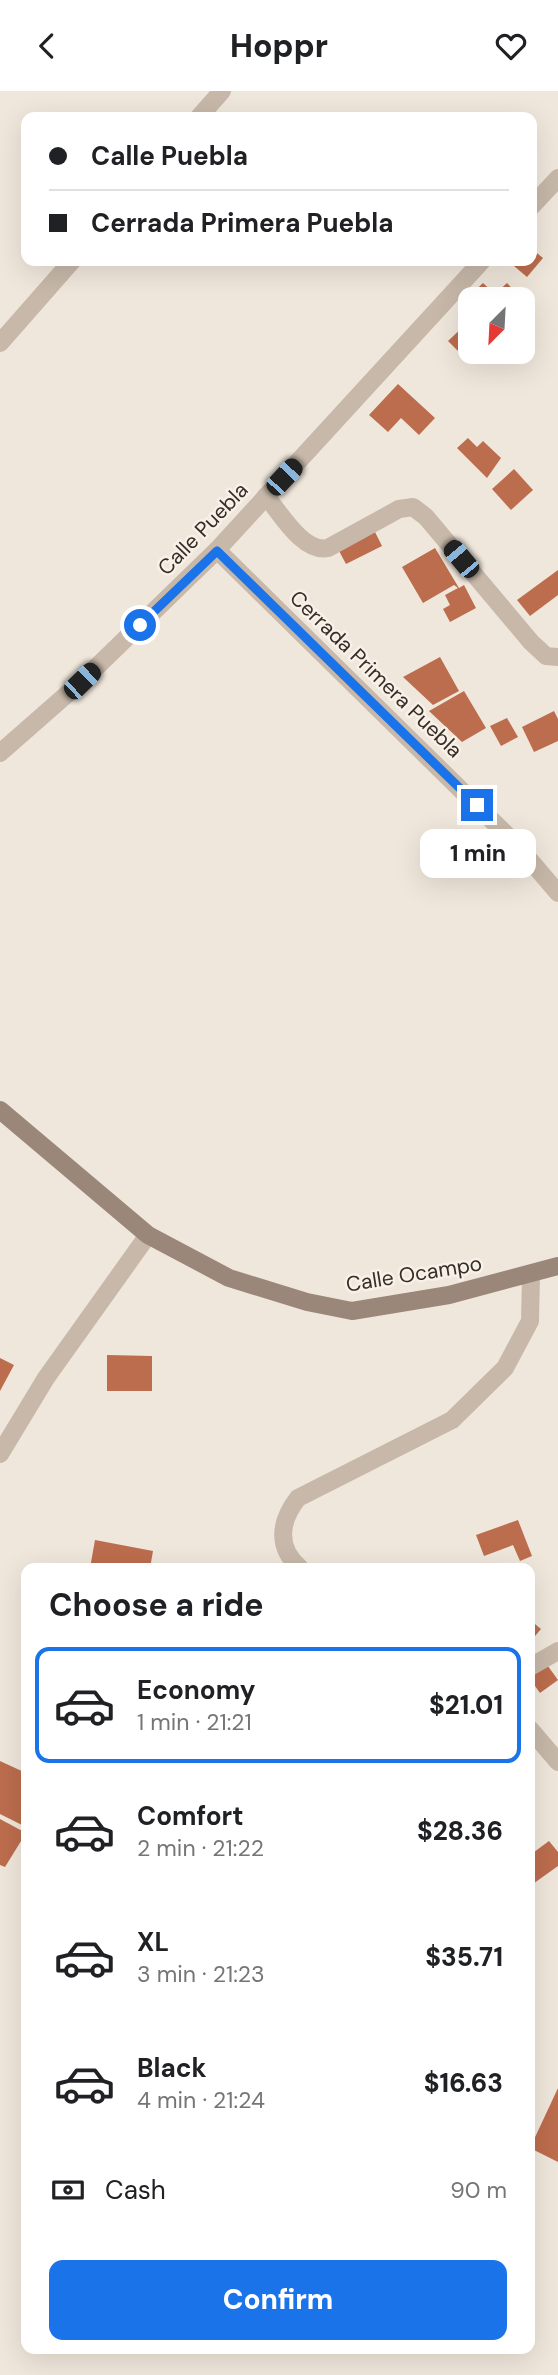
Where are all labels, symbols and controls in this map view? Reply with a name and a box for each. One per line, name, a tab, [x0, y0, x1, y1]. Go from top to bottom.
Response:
text: Hoppr	[230, 25, 328, 67]
icon: back	[28, 27, 66, 65]
icon: heart	[492, 27, 530, 65]
text: Calle Puebla	[91, 139, 248, 173]
text: Cerrada Primera Puebla	[91, 206, 393, 240]
north arrow	[458, 287, 536, 364]
map controls	[458, 287, 535, 364]
car	[262, 454, 307, 500]
street label: Calle Puebla	[152, 477, 254, 581]
car	[440, 536, 483, 582]
street label: Cerrada Primera Puebla	[284, 584, 468, 764]
route start	[124, 609, 156, 641]
car	[60, 659, 105, 703]
route end	[461, 789, 493, 821]
callout: 1 min	[419, 829, 535, 879]
text: 1 min	[450, 838, 506, 868]
street label: Calle Ocampo	[344, 1249, 484, 1299]
text: Choose a ride	[49, 1584, 264, 1626]
text: Economy	[137, 1673, 255, 1707]
icon: car	[53, 1674, 116, 1737]
text: $21.01	[429, 1688, 503, 1722]
text: 1 min · 21:21	[137, 1707, 252, 1737]
text: Comfort	[137, 1799, 243, 1833]
icon: car	[53, 1800, 116, 1863]
text: $28.36	[417, 1814, 503, 1848]
text: 2 min · 21:22	[137, 1833, 264, 1863]
text: XL	[137, 1925, 169, 1959]
icon: car	[53, 1926, 116, 1989]
text: $35.71	[425, 1940, 503, 1974]
text: 3 min · 21:23	[137, 1959, 265, 1989]
text: Black	[137, 2051, 207, 2085]
icon: car	[53, 2052, 116, 2115]
text: $16.63	[424, 2066, 503, 2100]
text: 4 min · 21:24	[137, 2085, 265, 2115]
icon: cash	[49, 2171, 87, 2209]
text: Cash	[105, 2173, 166, 2207]
text: 90 m	[450, 2175, 507, 2205]
button: Confirm	[49, 2260, 507, 2340]

